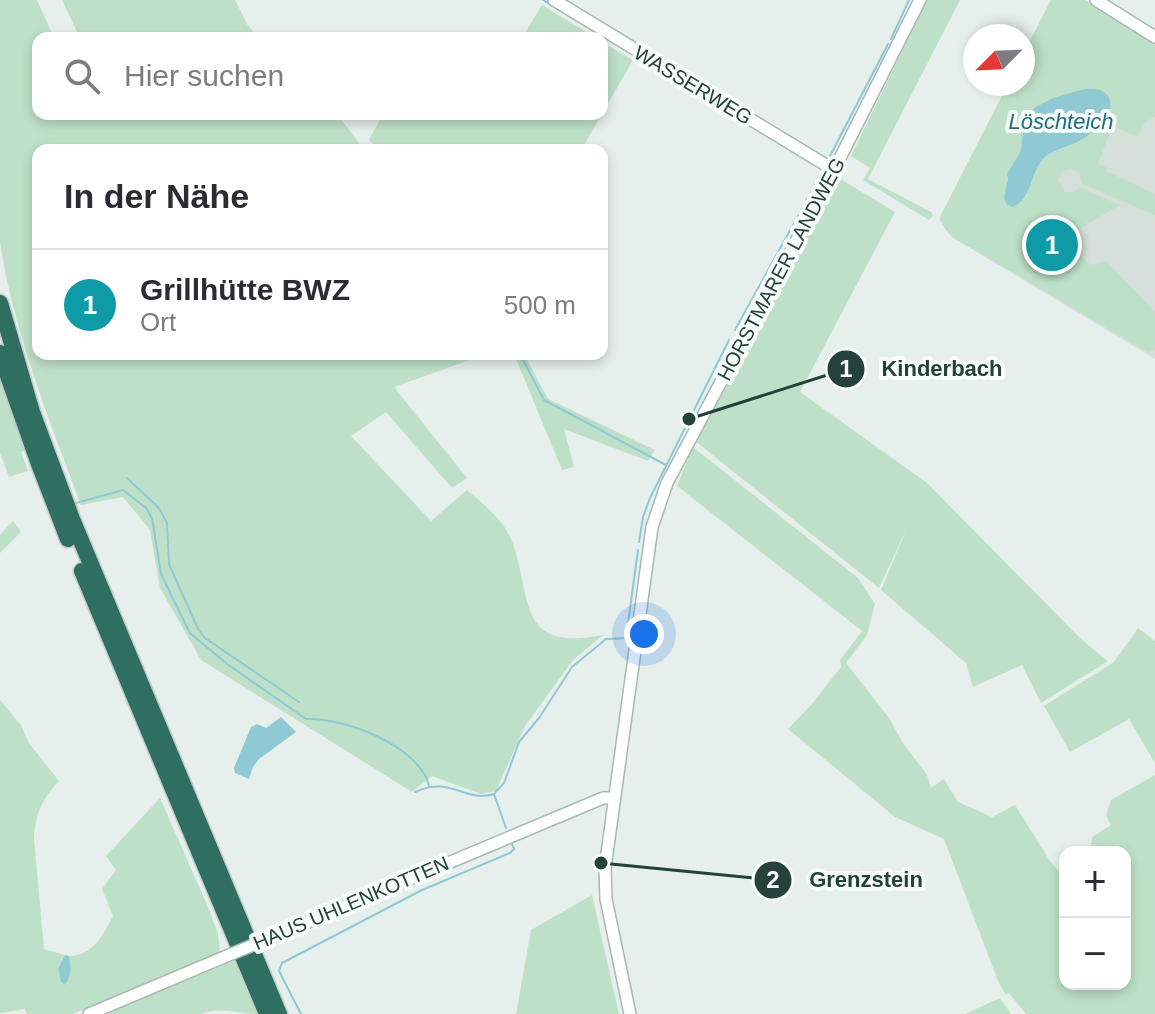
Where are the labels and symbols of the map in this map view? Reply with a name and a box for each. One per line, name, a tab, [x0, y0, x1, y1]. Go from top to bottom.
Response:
north arrow	[963, 24, 1035, 96]
street label: WASSERWEG	[630, 41, 756, 129]
water label: Löschteich	[1008, 109, 1114, 134]
street label: HORSTMARER LANDWEG	[713, 154, 849, 384]
pin: 1	[1026, 215, 1078, 275]
callout: Kinderbach	[826, 346, 1019, 392]
text: 1	[839, 355, 853, 382]
text: Kinderbach	[881, 356, 1003, 381]
your location	[624, 614, 664, 654]
street label: HAUS UHLENKOTTEN	[250, 852, 452, 954]
callout: Grenzstein	[753, 857, 939, 903]
text: 2	[766, 866, 780, 893]
text: Grenzstein	[809, 867, 923, 892]

